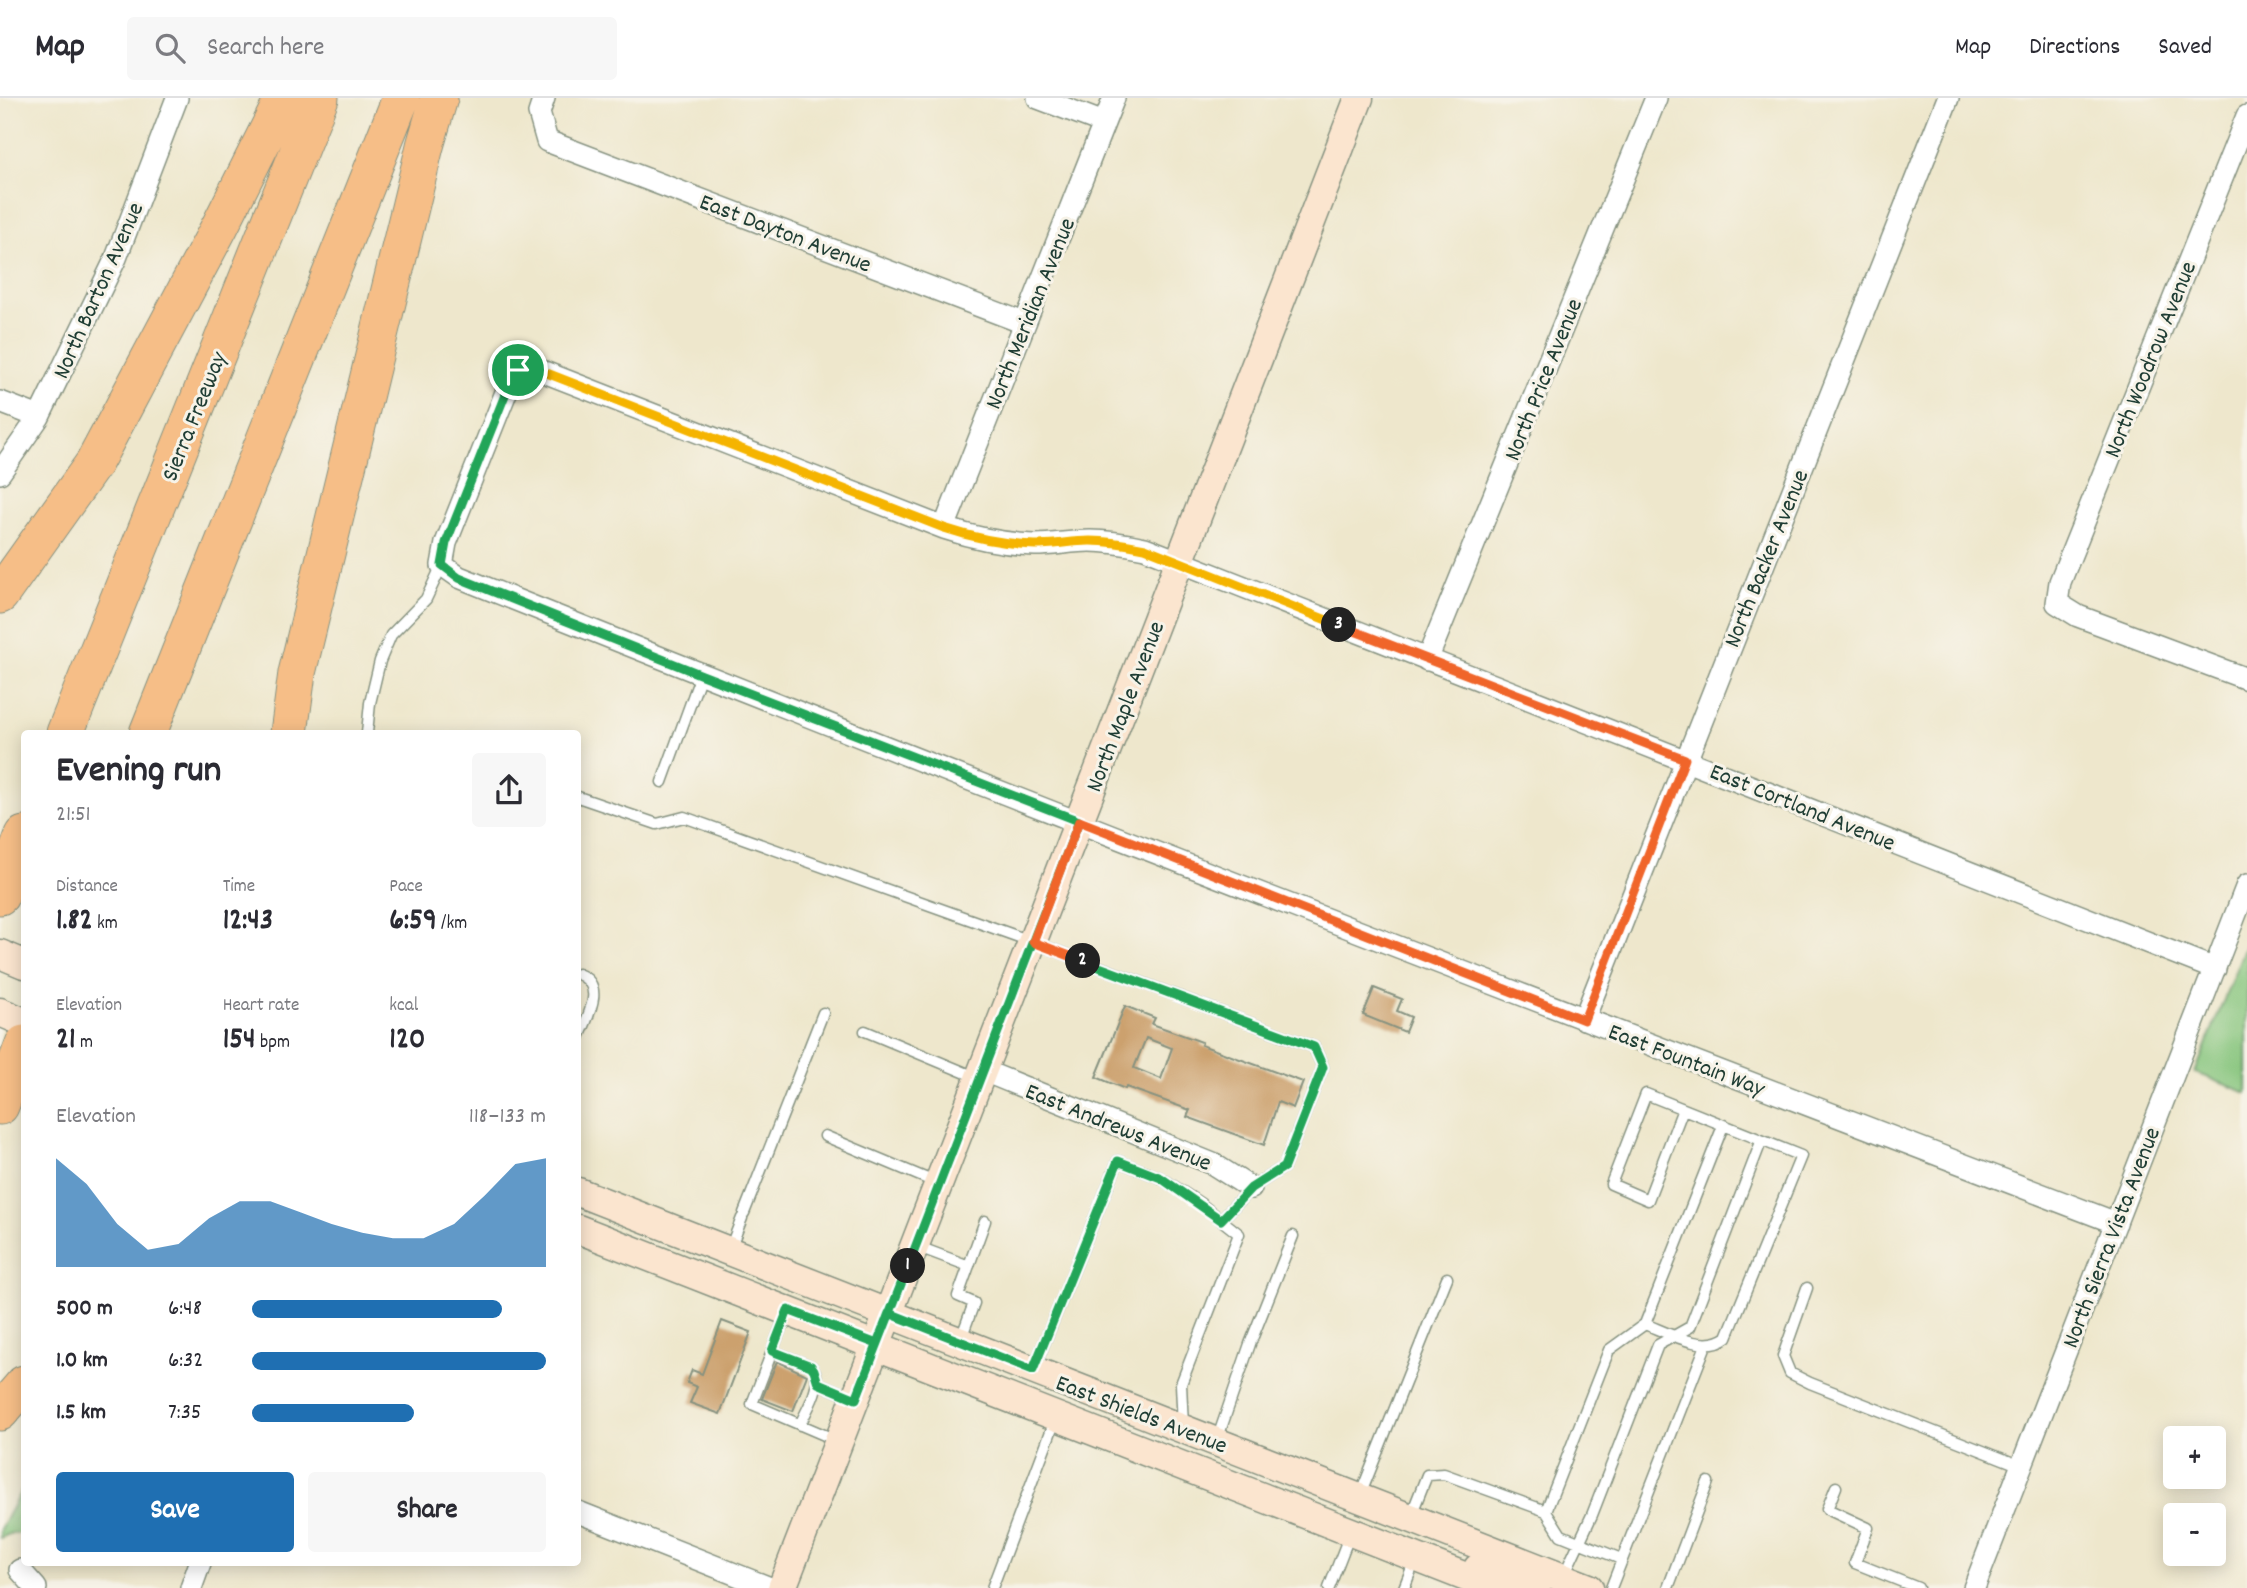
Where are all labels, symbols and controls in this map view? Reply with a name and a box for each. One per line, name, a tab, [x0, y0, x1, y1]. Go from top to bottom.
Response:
search box	[127, 17, 617, 80]
text: Map	[35, 25, 85, 72]
icon: search	[151, 29, 189, 67]
text: Search here	[207, 30, 325, 67]
text: Map	[1955, 31, 1991, 65]
text: Directions	[2029, 31, 2120, 65]
text: Saved	[2158, 31, 2212, 65]
street label: East Dayton Avenue	[694, 186, 876, 283]
street label: North Barton Avenue	[46, 197, 154, 385]
street label: North Meridian Avenue	[978, 213, 1086, 415]
street label: North Woodrow Avenue	[2097, 257, 2207, 464]
street label: North Price Avenue	[1497, 294, 1593, 466]
pin	[488, 340, 548, 400]
street label: Sierra Freeway	[154, 346, 238, 487]
icon: arrive	[499, 351, 537, 389]
street label: North Backer Avenue	[1717, 465, 1819, 653]
pin: 3	[1322, 608, 1356, 642]
text: 3	[1334, 611, 1343, 638]
street label: North Maple Avenue	[1079, 617, 1175, 797]
text: Evening run	[56, 745, 221, 800]
button: share	[472, 753, 546, 827]
street label: East Cortland Avenue	[1704, 756, 1900, 862]
text: 21:51	[56, 799, 91, 832]
text: Distance	[56, 874, 118, 901]
text: Time	[223, 874, 255, 901]
text: Pace	[389, 874, 423, 901]
text: 1.82	[56, 901, 93, 944]
text: 12:43	[223, 901, 273, 944]
text: 6:59	[389, 901, 437, 944]
text: km	[93, 911, 118, 938]
text: /km	[437, 911, 467, 938]
pin: 2	[1066, 944, 1100, 978]
text: 2	[1078, 947, 1087, 974]
text: Elevation	[56, 993, 122, 1020]
text: Heart rate	[223, 993, 299, 1020]
text: kcal	[389, 993, 418, 1020]
street label: East Fountain Way	[1603, 1016, 1770, 1108]
text: 21	[56, 1020, 76, 1063]
text: 154	[223, 1020, 256, 1063]
text: 120	[389, 1020, 425, 1063]
text: m	[76, 1030, 93, 1057]
text: bpm	[256, 1030, 290, 1057]
street label: East Andrews Avenue	[1020, 1076, 1216, 1182]
text: Elevation	[56, 1101, 136, 1134]
text: 118–133 m	[469, 1101, 546, 1134]
street label: North Sierra Vista Avenue	[2055, 1123, 2171, 1353]
pin: 1	[890, 1248, 926, 1284]
text: 1	[905, 1252, 910, 1279]
text: 500 m	[56, 1293, 113, 1326]
text: 6:48	[168, 1293, 202, 1326]
text: 1.0 km	[56, 1345, 108, 1378]
text: 6:32	[168, 1345, 203, 1378]
street label: East Shields Avenue	[1050, 1367, 1232, 1464]
text: 1.5 km	[56, 1397, 106, 1430]
text: 7:35	[168, 1397, 202, 1430]
map controls	[2163, 1426, 2226, 1566]
button: +	[2163, 1426, 2226, 1489]
button: Save	[56, 1472, 294, 1552]
button: Share	[308, 1472, 546, 1552]
button: −	[2163, 1503, 2226, 1566]

